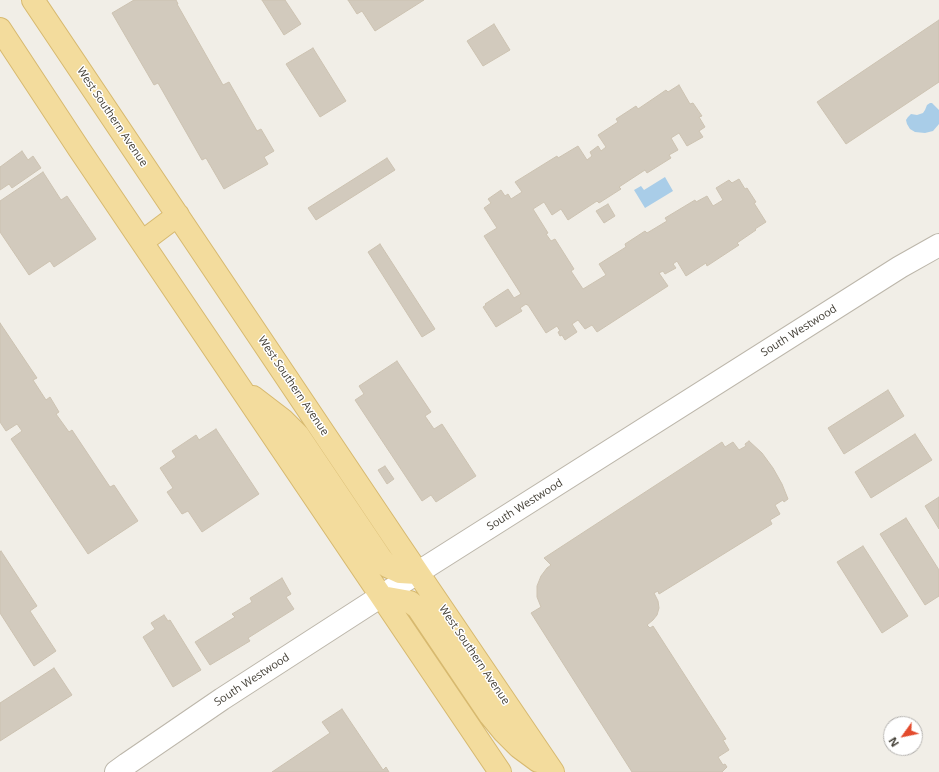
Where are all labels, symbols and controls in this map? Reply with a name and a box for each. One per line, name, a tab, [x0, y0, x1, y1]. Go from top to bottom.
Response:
street label: West Southern Avenue	[74, 65, 150, 169]
street label: South Westwood	[759, 302, 839, 360]
street label: West Southern Avenue	[255, 334, 331, 438]
street label: South Westwood	[485, 476, 565, 534]
street label: West Southern Avenue	[436, 603, 512, 707]
street label: South Westwood	[212, 651, 292, 709]
north arrow	[883, 716, 923, 756]
text: N	[885, 734, 902, 750]

